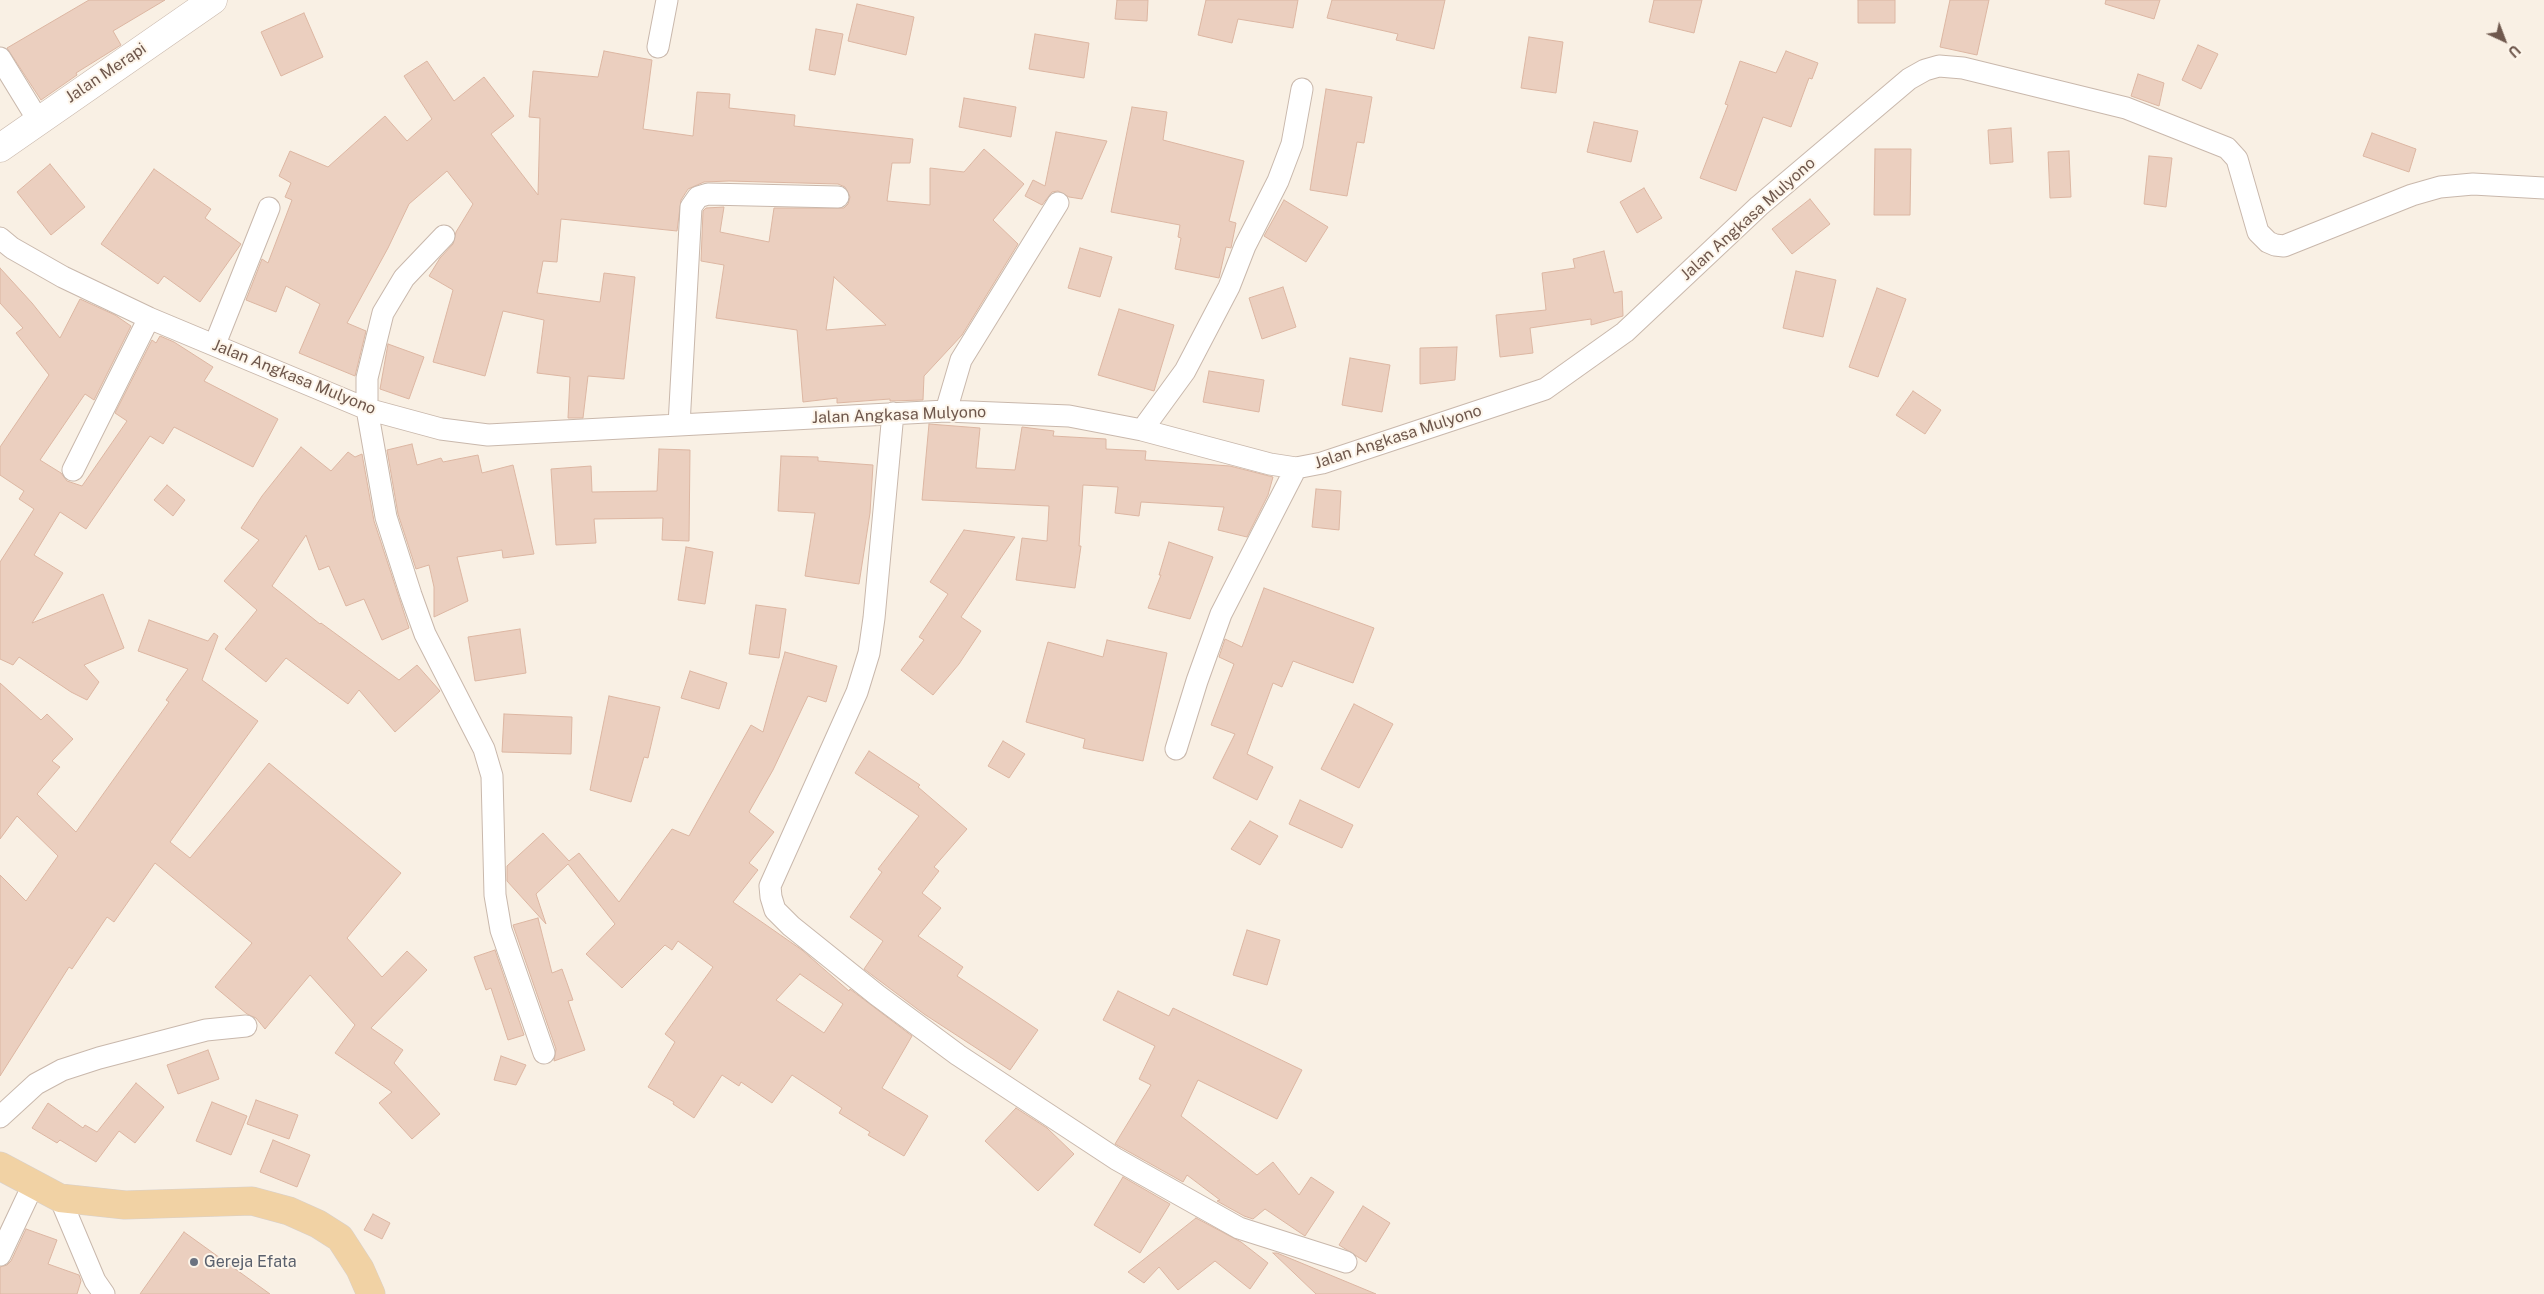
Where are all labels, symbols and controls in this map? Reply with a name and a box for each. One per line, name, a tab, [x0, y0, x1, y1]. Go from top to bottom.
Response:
north arrow	[2479, 15, 2529, 65]
street label: Jalan Merapi	[62, 39, 150, 107]
text: U	[2505, 42, 2523, 60]
street label: Jalan Angkasa Mulyono	[1677, 153, 1819, 285]
street label: Jalan Angkasa Mulyono	[209, 335, 379, 419]
street label: Jalan Angkasa Mulyono	[1312, 401, 1484, 473]
street label: Jalan Angkasa Mulyono	[811, 402, 987, 428]
place label: Gereja Efata	[204, 1252, 297, 1272]
marker: Gereja Efata	[188, 1256, 200, 1268]

